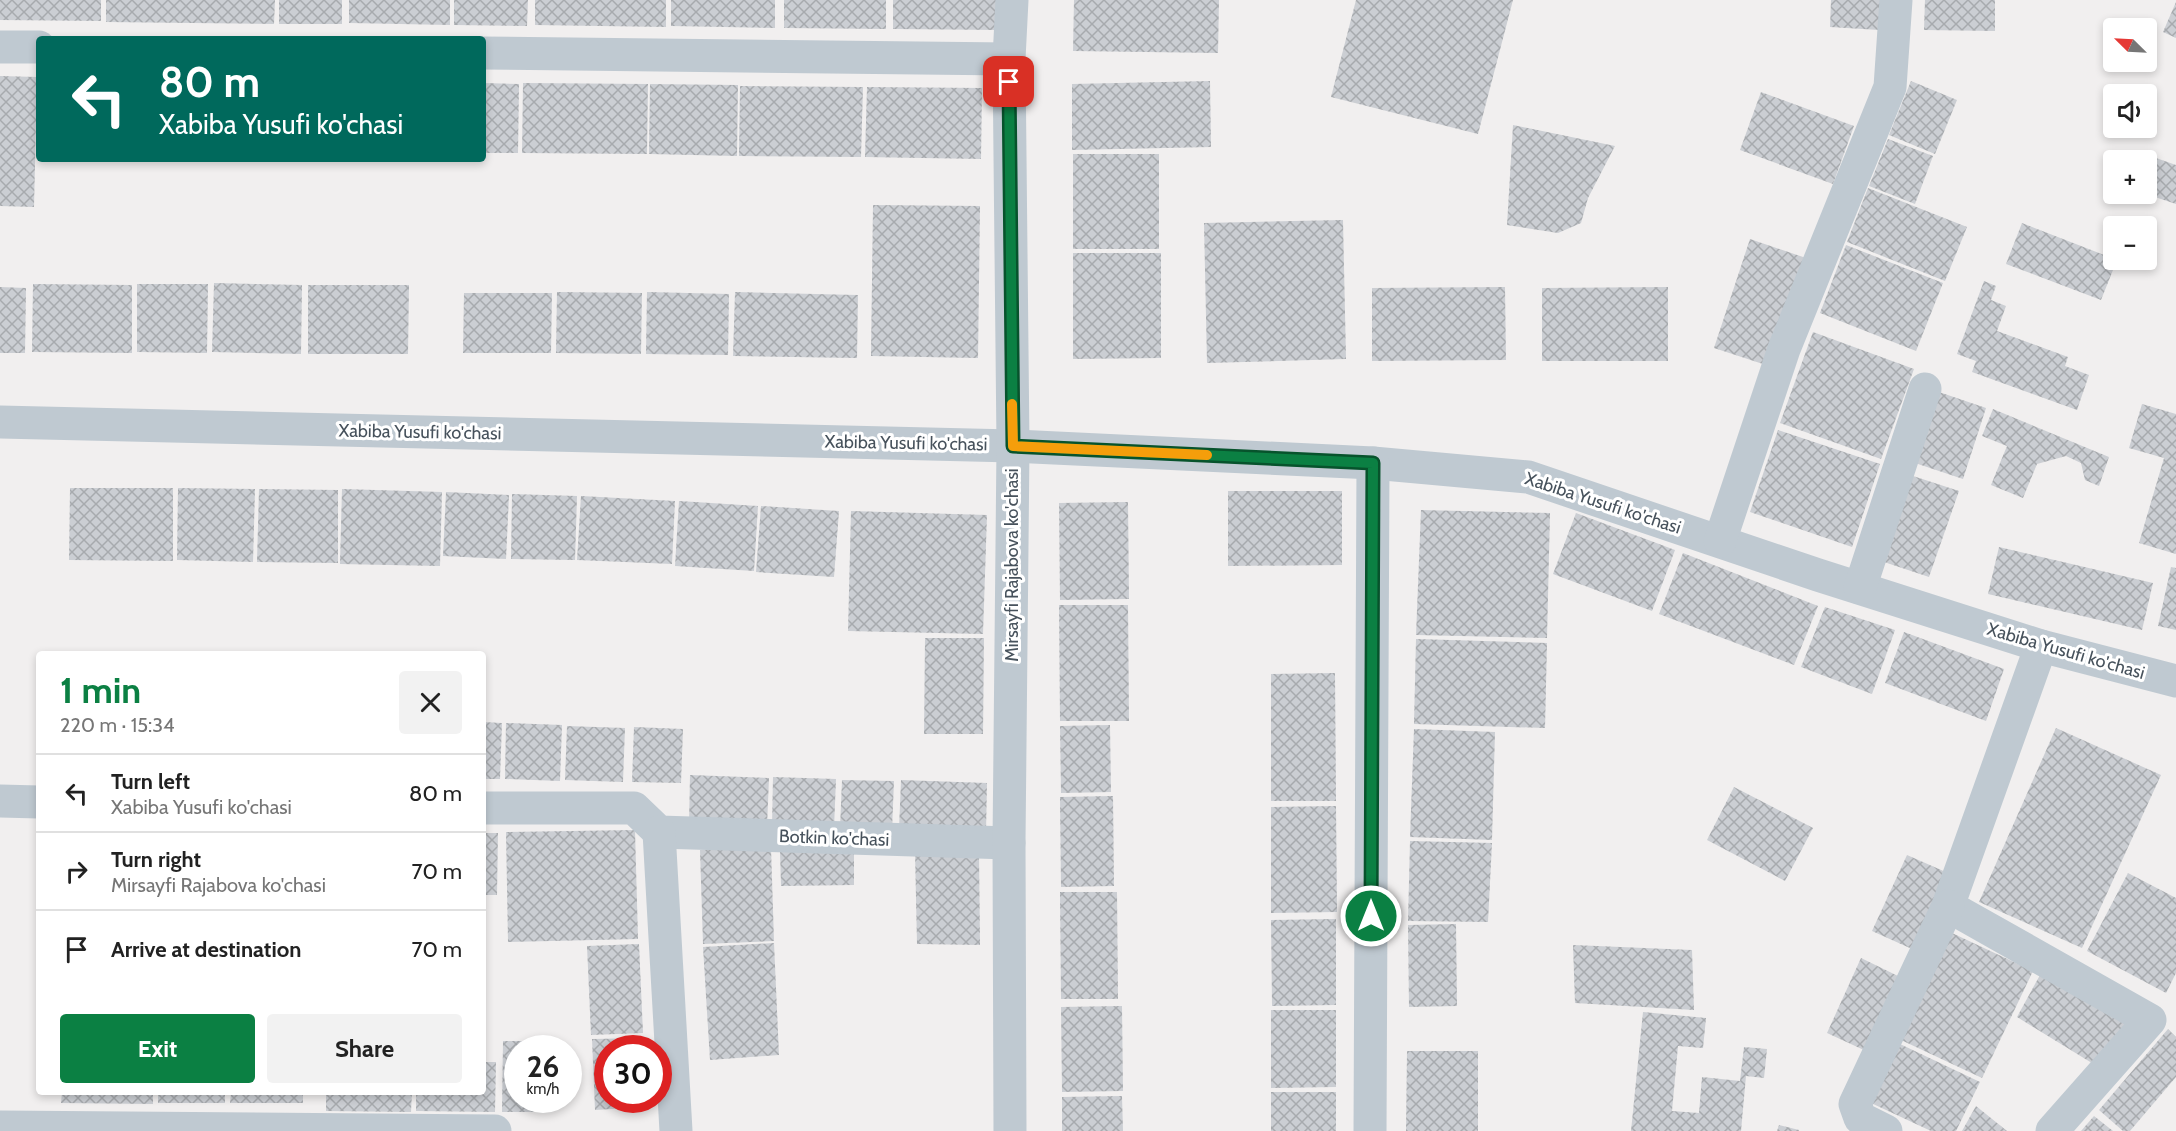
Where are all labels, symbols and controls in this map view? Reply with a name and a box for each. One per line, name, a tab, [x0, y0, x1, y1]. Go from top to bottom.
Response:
north arrow	[2103, 18, 2157, 72]
map controls	[2103, 18, 2157, 270]
text: 80 m	[159, 56, 260, 108]
pin	[983, 56, 1034, 107]
icon: left	[60, 60, 138, 138]
icon: arrive	[992, 65, 1025, 98]
button: sound	[2103, 84, 2157, 138]
text: Xabiba Yusufi ko'chasi	[159, 108, 403, 141]
button: +	[2103, 150, 2157, 204]
button: −	[2103, 216, 2157, 270]
street label: Xabiba Yusufi ko'chasi	[338, 420, 502, 444]
street label: Xabiba Yusufi ko'chasi	[824, 431, 988, 455]
street label: Xabiba Yusufi ko'chasi	[1522, 467, 1684, 539]
street label: Mirsayfi Rajabova ko'chasi	[1001, 468, 1023, 662]
street label: Xabiba Yusufi ko'chasi	[1985, 618, 2147, 684]
text: 1 min	[60, 668, 141, 712]
button: close	[399, 671, 462, 734]
text: 220 m · 15:34	[60, 713, 175, 737]
text: Turn left	[111, 768, 190, 795]
icon: left	[60, 777, 93, 810]
text: 80 m	[409, 780, 462, 807]
text: Xabiba Yusufi ko'chasi	[111, 795, 292, 819]
street label: Botkin ko'chasi	[778, 825, 890, 851]
text: Turn right	[111, 846, 201, 873]
icon: right	[60, 855, 93, 888]
text: 70 m	[412, 858, 462, 885]
text: Mirsayfi Rajabova ko'chasi	[111, 873, 326, 897]
position arrow	[1339, 884, 1403, 948]
icon: arrive	[60, 933, 93, 966]
text: Arrive at destination	[111, 936, 301, 963]
text: 70 m	[412, 936, 462, 963]
button: Exit	[60, 1014, 255, 1083]
button: Share	[267, 1014, 462, 1083]
speed limit sign: 30	[594, 1035, 672, 1113]
text: 26	[527, 1048, 559, 1085]
text: km/h	[527, 1080, 559, 1098]

